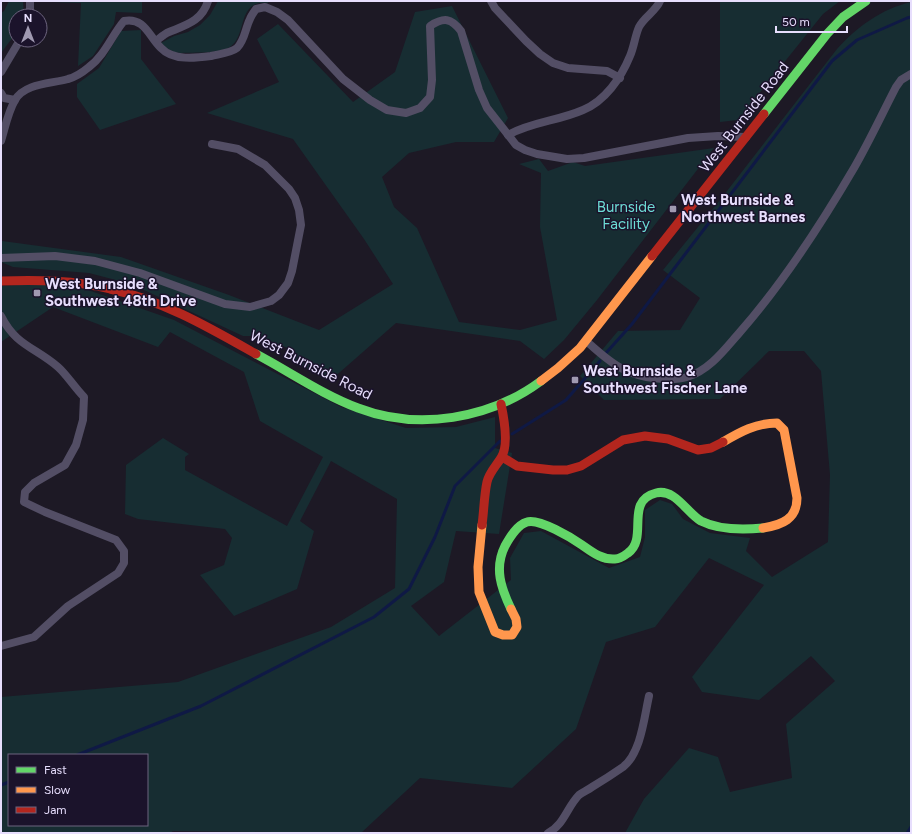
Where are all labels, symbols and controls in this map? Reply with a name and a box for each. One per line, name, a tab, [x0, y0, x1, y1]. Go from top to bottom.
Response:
north arrow	[8, 8, 48, 48]
scale bar	[776, 8, 847, 34]
text: N	[24, 12, 32, 25]
text: 50 m	[782, 15, 810, 29]
street label: West Burnside Road	[695, 58, 793, 176]
place label: West Burnside & Northwest Barnes	[681, 191, 805, 226]
park label: Burnside Facility	[597, 198, 655, 233]
marker: West Burnside & Northwest Barnes	[668, 204, 678, 214]
place label: West Burnside & Southwest 48th Drive	[45, 275, 197, 310]
marker: West Burnside & Southwest 48th Drive	[32, 288, 42, 298]
street label: West Burnside Road	[247, 326, 375, 404]
place label: West Burnside & Southwest Fischer Lane	[583, 362, 748, 397]
marker: West Burnside & Southwest Fischer Lane	[570, 375, 580, 385]
legend	[8, 754, 148, 826]
text: Fast	[44, 763, 67, 777]
text: Slow	[44, 783, 71, 797]
text: Jam	[44, 803, 67, 817]

